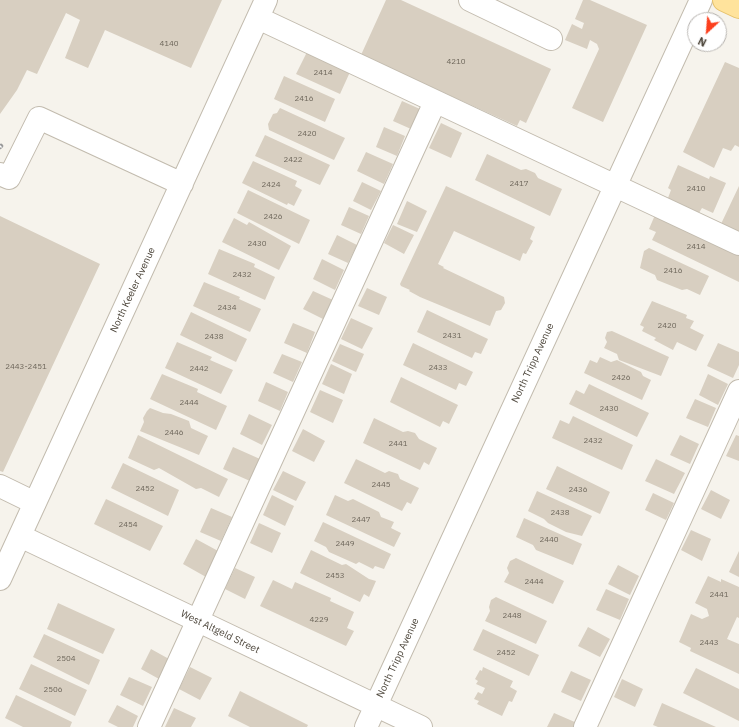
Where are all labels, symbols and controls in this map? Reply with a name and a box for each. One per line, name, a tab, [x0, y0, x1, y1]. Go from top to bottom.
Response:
north arrow	[687, 12, 727, 52]
text: N	[696, 34, 709, 50]
house number: 4140	[159, 39, 179, 49]
house number: 4210	[446, 57, 466, 67]
house number: 2414	[313, 68, 333, 78]
house number: 2416	[294, 94, 314, 104]
house number: 2420	[297, 129, 317, 139]
house number: 2422	[283, 155, 303, 165]
house number: 2417	[509, 179, 529, 189]
house number: 2424	[261, 180, 281, 190]
house number: 2410	[686, 184, 706, 194]
house number: 2426	[263, 212, 283, 222]
house number: 2430	[247, 239, 267, 249]
house number: 2414	[686, 242, 706, 252]
street label: North Keeler Avenue	[108, 245, 158, 335]
house number: 2416	[663, 266, 683, 276]
house number: 2432	[232, 270, 252, 280]
house number: 2434	[217, 303, 237, 313]
street label: North Tripp Avenue	[509, 321, 557, 405]
house number: 2420	[657, 321, 677, 331]
house number: 2431	[442, 331, 462, 341]
house number: 2438	[204, 332, 224, 342]
house number: 2443-2451	[5, 362, 47, 372]
house number: 2433	[428, 363, 448, 373]
house number: 2442	[189, 364, 209, 374]
house number: 2426	[611, 373, 631, 383]
house number: 2444	[179, 398, 199, 408]
house number: 2430	[599, 404, 619, 414]
house number: 2446	[164, 428, 184, 438]
house number: 2432	[583, 436, 603, 446]
house number: 2441	[388, 439, 408, 449]
house number: 2445	[371, 480, 391, 490]
house number: 2452	[135, 484, 155, 494]
house number: 2436	[568, 485, 588, 495]
house number: 2438	[550, 508, 570, 518]
house number: 2447	[351, 515, 371, 525]
house number: 2454	[118, 520, 138, 530]
house number: 2440	[539, 535, 559, 545]
house number: 2449	[335, 539, 355, 549]
house number: 2453	[325, 571, 345, 581]
house number: 2444	[524, 577, 544, 587]
house number: 2441	[709, 590, 729, 600]
street label: West Altgeld Street	[179, 608, 261, 656]
house number: 2448	[502, 611, 522, 621]
house number: 4229	[309, 615, 329, 625]
street label: North Tripp Avenue	[374, 616, 422, 700]
house number: 2443	[699, 638, 719, 648]
house number: 2452	[496, 648, 516, 658]
house number: 2504	[56, 654, 76, 664]
house number: 2506	[43, 685, 63, 695]

